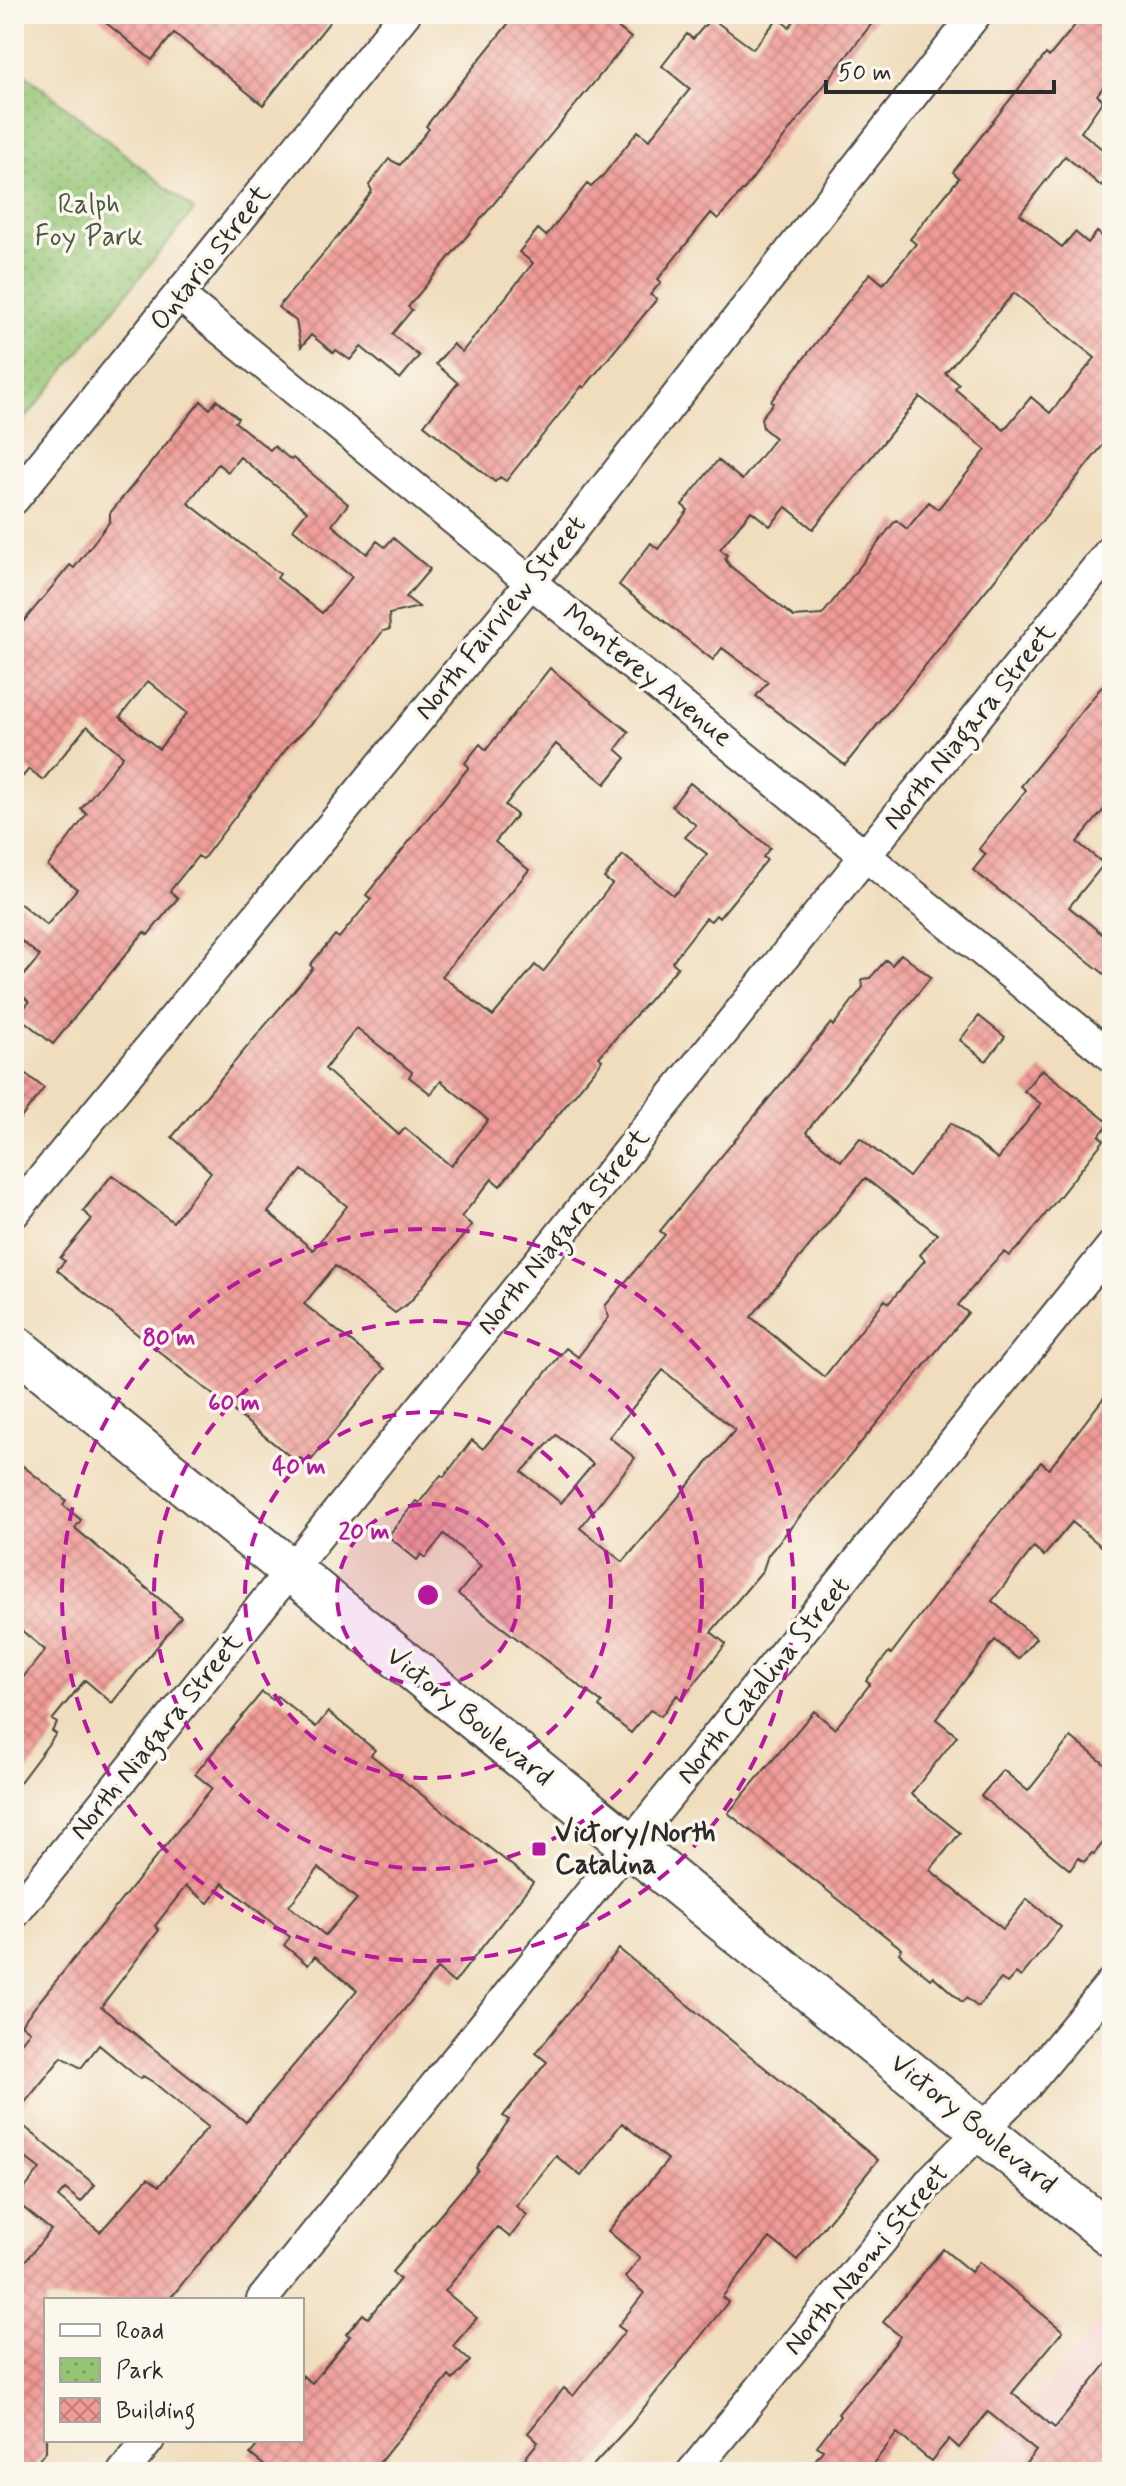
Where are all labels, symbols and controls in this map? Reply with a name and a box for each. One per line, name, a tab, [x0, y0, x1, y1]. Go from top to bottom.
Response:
scale bar	[826, 44, 1054, 94]
text: 50 m	[838, 58, 892, 89]
street label: Ontario Street	[142, 177, 280, 339]
park label: Ralph Foy Park	[35, 187, 143, 256]
street label: North Fairview Street	[407, 508, 595, 728]
street label: Monterey Avenue	[554, 596, 740, 756]
street label: North Niagara Street	[875, 615, 1068, 840]
street label: North Niagara Street	[469, 1120, 662, 1345]
text: 80 m	[143, 1323, 195, 1354]
text: 60 m	[208, 1388, 260, 1419]
text: 40 m	[272, 1452, 326, 1483]
text: 20 m	[338, 1517, 390, 1548]
street label: North Catalina Street	[669, 1569, 859, 1793]
centre of rings	[414, 1581, 442, 1609]
street label: North Niagara Street	[62, 1625, 255, 1850]
street label: Victory Boulevard	[378, 1638, 560, 1796]
place label: Victory/North Catalina	[555, 1815, 716, 1884]
marker: Victory/North Catalina	[530, 1840, 548, 1858]
street label: Victory Boulevard	[882, 2045, 1064, 2203]
street label: North Naomi Street	[776, 2156, 958, 2364]
legend	[44, 2298, 304, 2442]
text: Road	[116, 2316, 164, 2347]
text: Park	[116, 2356, 164, 2387]
text: Building	[116, 2396, 196, 2430]

